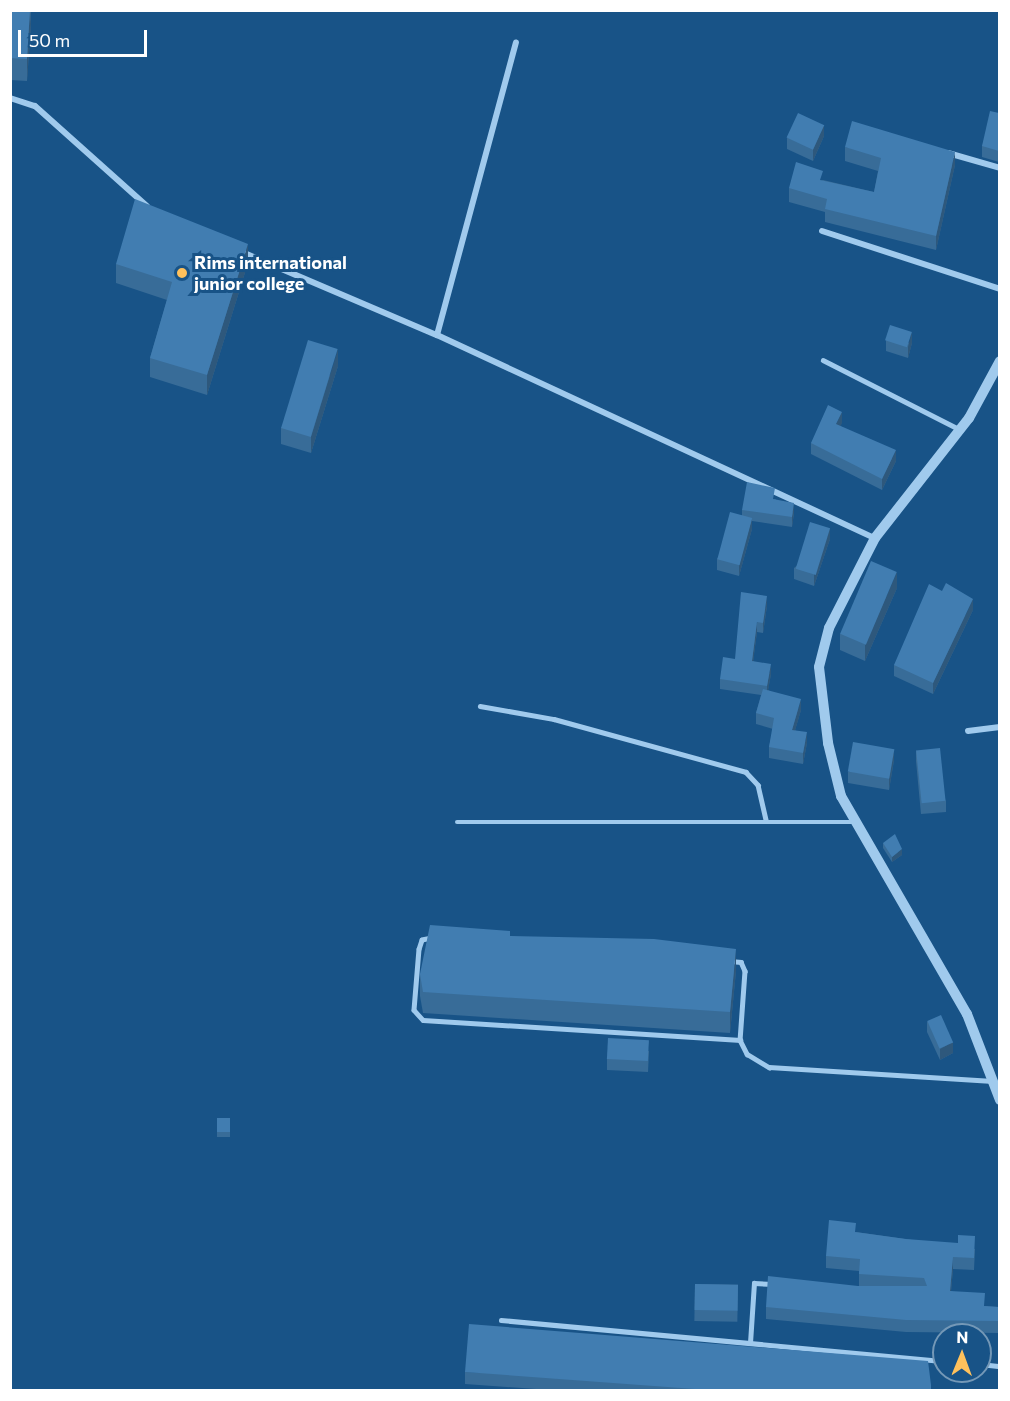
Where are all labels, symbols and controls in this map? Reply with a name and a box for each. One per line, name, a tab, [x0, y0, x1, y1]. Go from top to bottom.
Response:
scale bar	[21, 18, 150, 56]
text: 50 m	[29, 29, 70, 51]
place label: Rims international junior college	[194, 252, 347, 294]
marker: Rims international junior college	[175, 266, 189, 280]
north arrow	[932, 1323, 992, 1383]
text: N	[956, 1327, 968, 1346]

